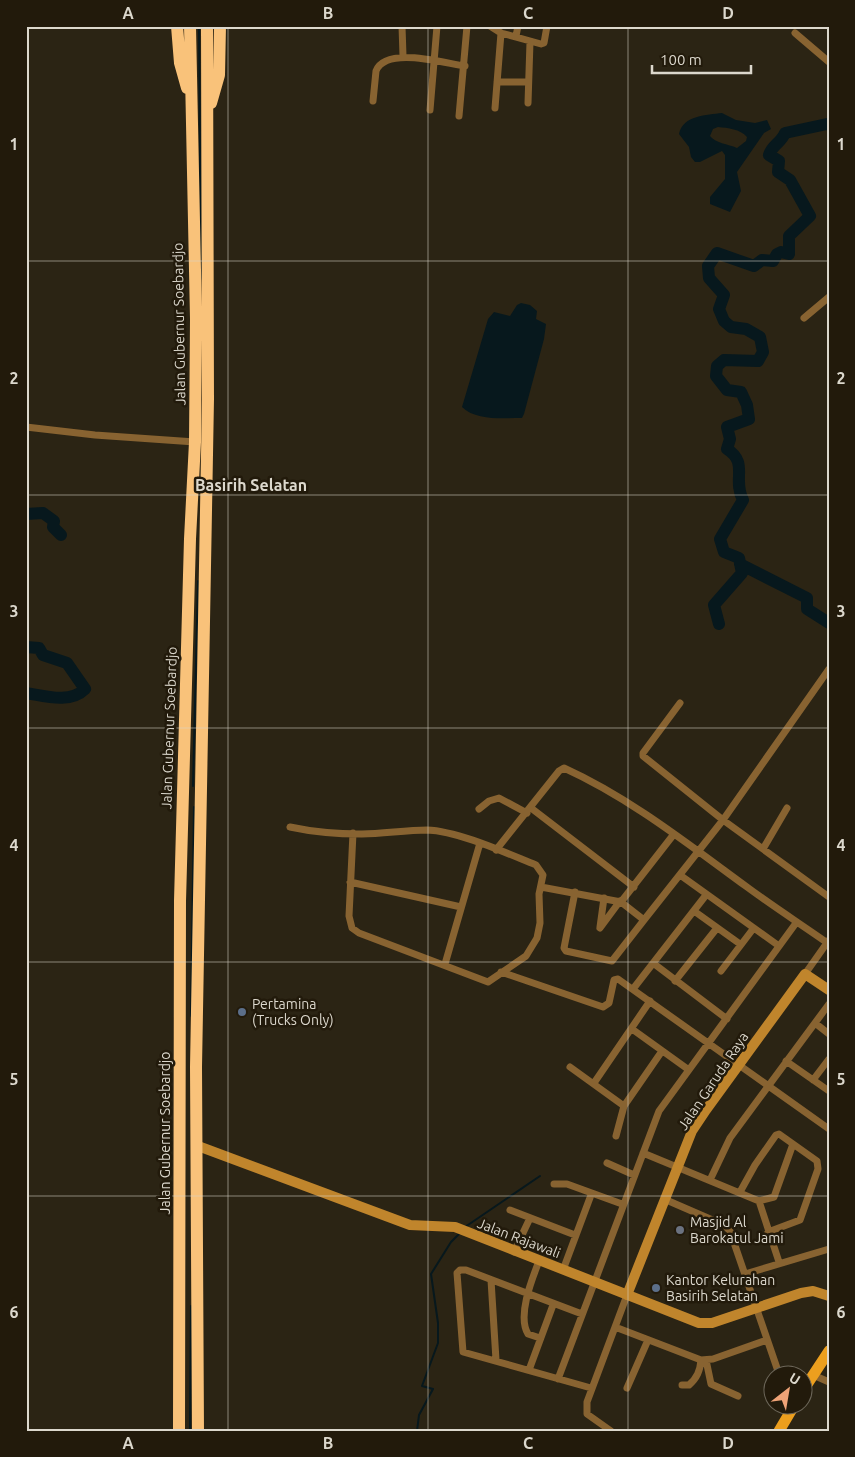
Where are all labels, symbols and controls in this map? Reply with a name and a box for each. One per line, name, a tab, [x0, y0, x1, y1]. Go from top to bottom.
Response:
text: A	[122, 4, 134, 22]
text: B	[323, 4, 333, 22]
text: C	[523, 4, 533, 22]
text: D	[722, 4, 734, 22]
scale bar	[652, 42, 751, 74]
text: 100 m	[660, 51, 702, 68]
text: 1	[9, 135, 19, 153]
text: 1	[836, 135, 846, 153]
street label: Jalan Gubernur Soebardjo	[170, 242, 188, 406]
text: 2	[9, 369, 19, 387]
text: 2	[836, 369, 846, 387]
district label: Basirih Selatan	[195, 476, 307, 494]
text: 3	[9, 602, 19, 620]
text: 3	[836, 602, 846, 620]
street label: Jalan Gubernur Soebardjo	[158, 646, 180, 810]
text: 4	[9, 836, 19, 854]
text: 4	[836, 836, 846, 854]
place label: Pertamina (Trucks Only)	[252, 996, 334, 1028]
marker: Pertamina (Trucks Only)	[236, 1006, 248, 1018]
street label: Jalan Garuda Raya	[674, 1029, 752, 1133]
street label: Jalan Gubernur Soebardjo	[157, 1052, 173, 1214]
text: 5	[9, 1070, 19, 1088]
text: 5	[836, 1070, 846, 1088]
place label: Masjid Al Barokatul Jami	[690, 1214, 784, 1246]
street label: Jalan Rajawali	[475, 1215, 563, 1261]
marker: Masjid Al Barokatul Jami	[674, 1224, 686, 1236]
place label: Kantor Kelurahan Basirih Selatan	[666, 1272, 775, 1304]
marker: Kantor Kelurahan Basirih Selatan	[650, 1282, 662, 1294]
text: 6	[9, 1303, 19, 1321]
text: 6	[836, 1303, 846, 1321]
north arrow	[762, 1364, 812, 1414]
text: U	[786, 1369, 803, 1388]
text: A	[122, 1434, 134, 1452]
text: B	[323, 1434, 333, 1452]
text: C	[523, 1434, 533, 1452]
text: D	[722, 1434, 734, 1452]

